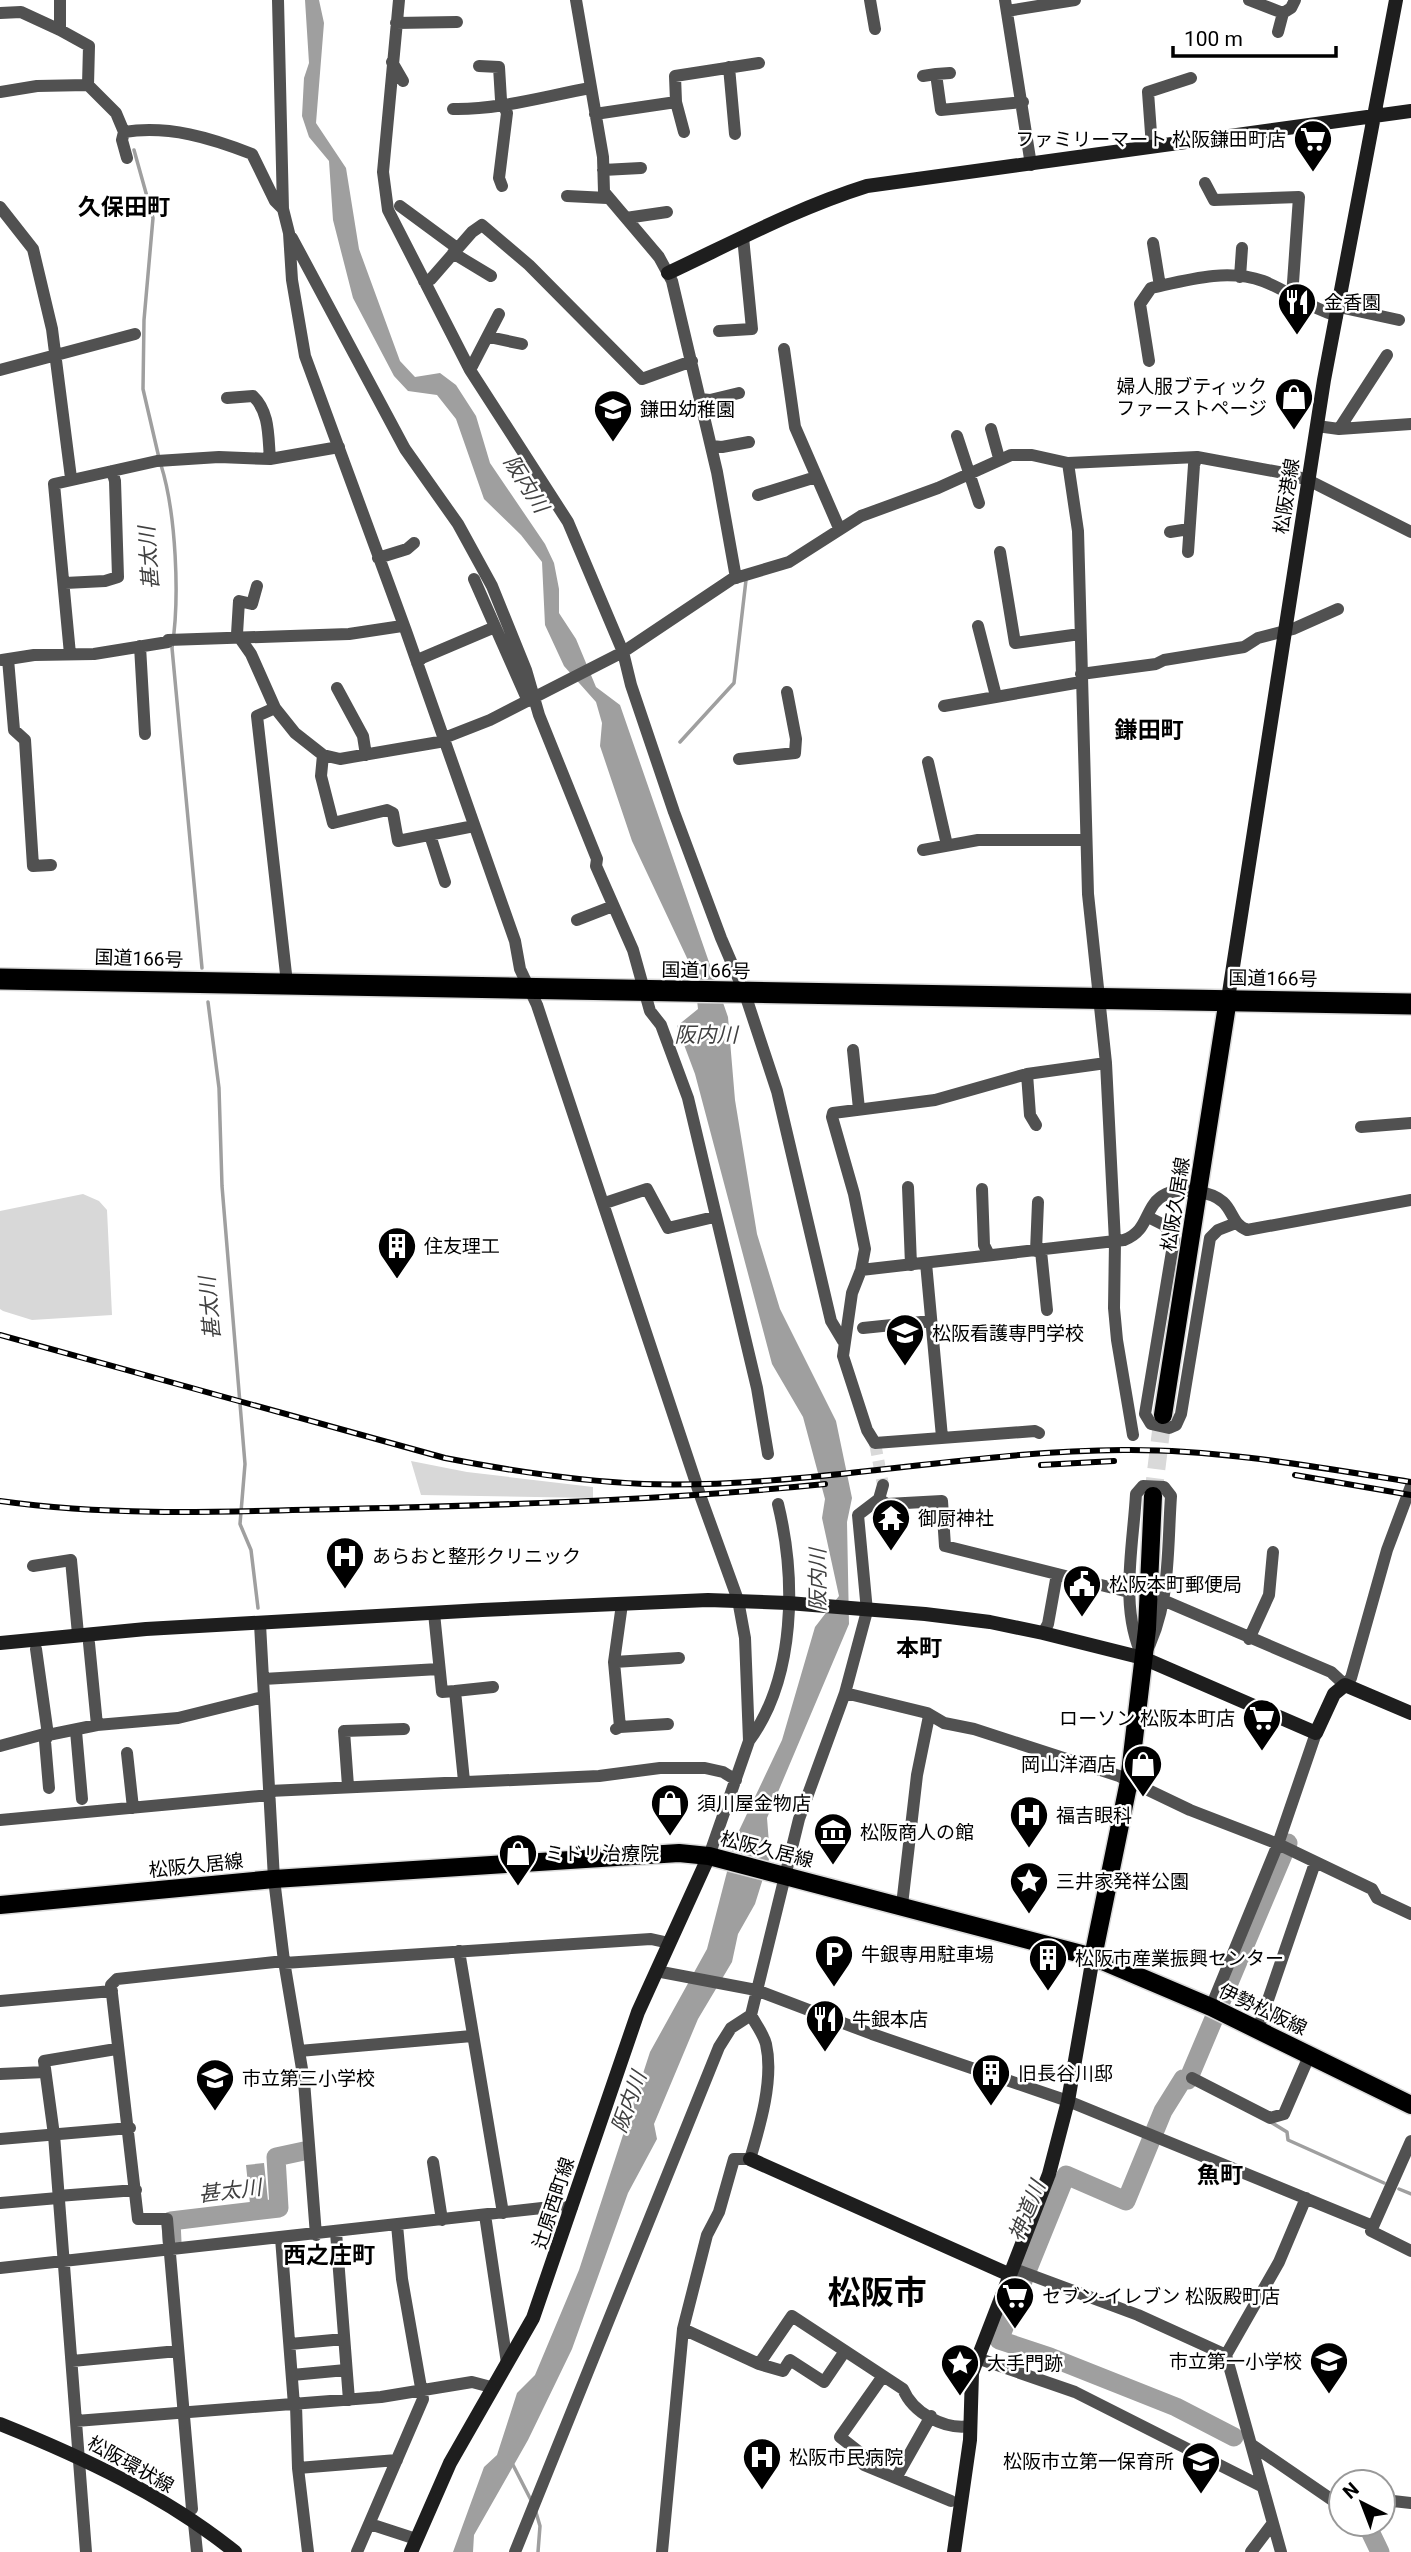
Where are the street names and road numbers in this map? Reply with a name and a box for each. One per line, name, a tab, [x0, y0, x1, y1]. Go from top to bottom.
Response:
street label: 松阪港線	[1269, 457, 1304, 535]
street label: 国道166号	[94, 945, 184, 972]
street label: 国道166号	[661, 958, 751, 983]
street label: 国道166号	[1228, 966, 1318, 991]
street label: 松阪久居線	[1157, 1155, 1194, 1253]
street label: 松阪久居線	[718, 1827, 816, 1872]
street label: 松阪久居線	[148, 1849, 245, 1882]
street label: 伊勢松阪線	[1215, 1979, 1311, 2040]
street label: 辻原西町線	[528, 2154, 579, 2252]
street label: 松阪環状線	[84, 2431, 178, 2498]

